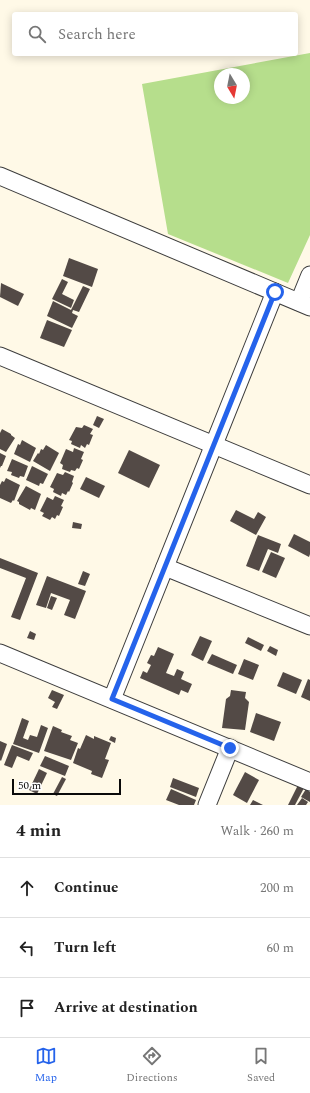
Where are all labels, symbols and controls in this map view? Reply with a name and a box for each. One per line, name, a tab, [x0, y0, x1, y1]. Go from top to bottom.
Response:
search box	[12, 12, 298, 56]
icon: search	[26, 23, 48, 45]
text: Search here	[58, 23, 136, 46]
north arrow	[214, 68, 250, 104]
route start	[266, 283, 284, 301]
route end	[221, 739, 239, 757]
scale bar	[12, 777, 121, 796]
text: 50 m	[18, 777, 41, 794]
text: 4 min	[16, 818, 61, 844]
text: Walk · 260 m	[220, 821, 294, 841]
text: Continue	[54, 876, 119, 899]
icon: ahead	[16, 877, 38, 899]
text: 200 m	[260, 878, 294, 898]
text: Turn left	[54, 936, 116, 959]
icon: left	[16, 937, 38, 959]
text: 60 m	[267, 938, 294, 958]
text: Arrive at destination	[54, 996, 198, 1019]
icon: arrive	[16, 997, 38, 1019]
tab: Map	[35, 1045, 57, 1086]
tab: Directions	[126, 1045, 178, 1086]
tab: Saved	[247, 1045, 275, 1086]

